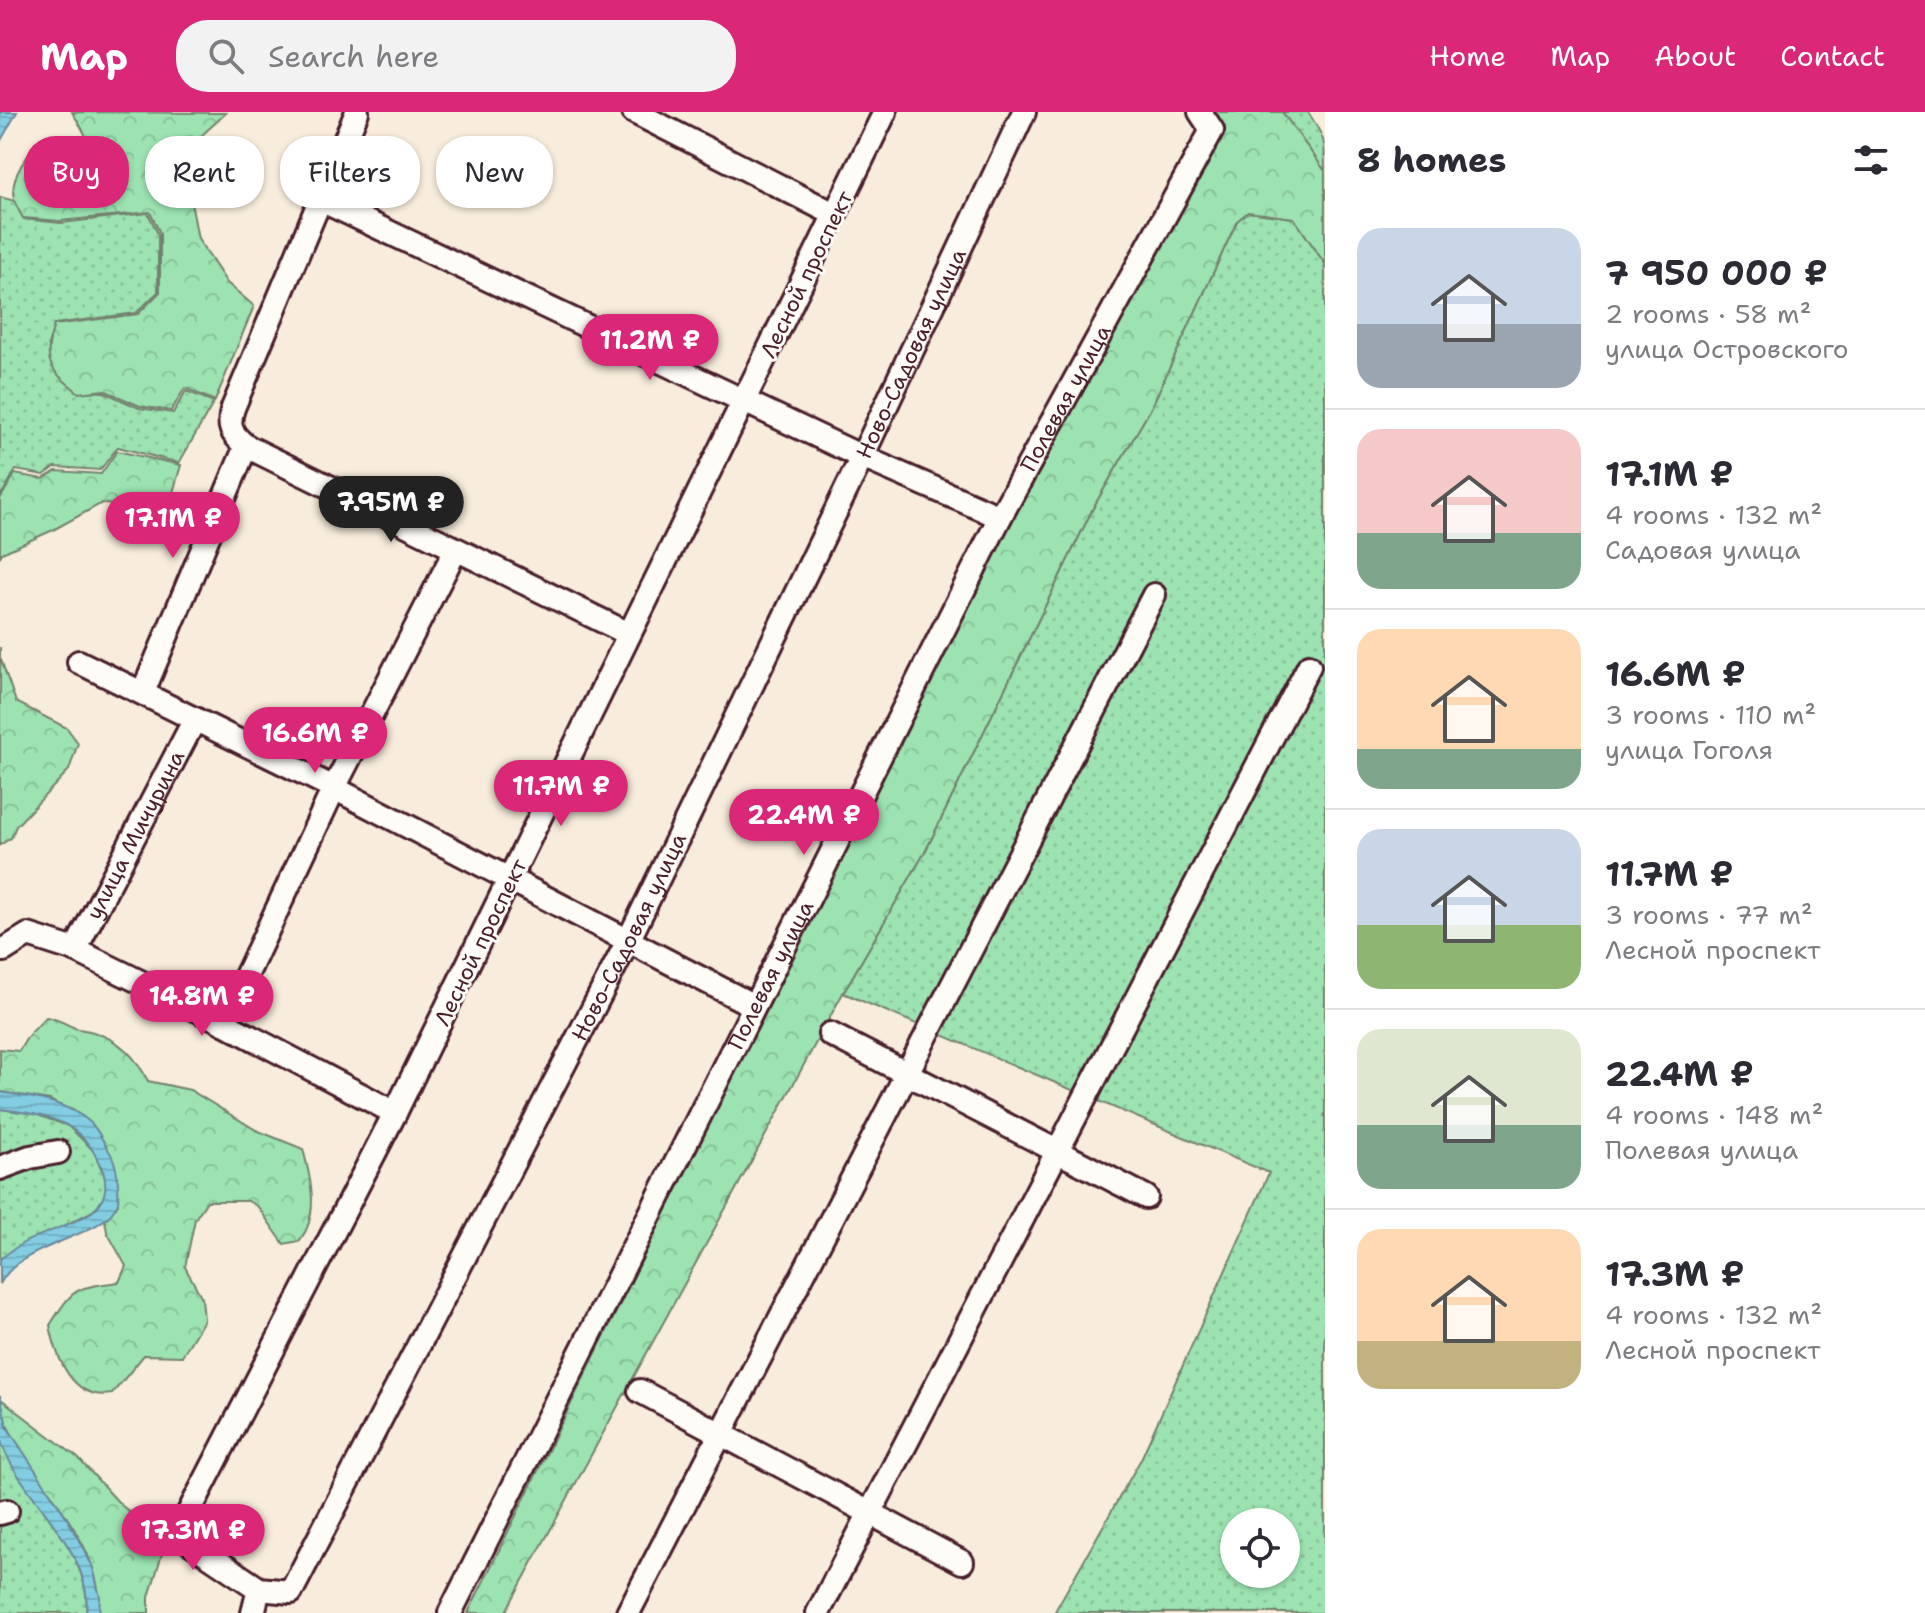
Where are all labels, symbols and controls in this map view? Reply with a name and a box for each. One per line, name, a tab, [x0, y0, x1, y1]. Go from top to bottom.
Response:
search box	[176, 20, 736, 92]
text: Map	[40, 31, 128, 82]
icon: search	[204, 34, 248, 78]
text: Search here	[268, 36, 439, 77]
text: Home	[1429, 37, 1506, 75]
text: Map	[1550, 37, 1610, 75]
text: About	[1654, 37, 1736, 75]
text: Contact	[1780, 37, 1885, 75]
chip: Buy	[24, 136, 129, 208]
chip: Rent	[145, 136, 264, 208]
chip: Filters	[280, 136, 420, 208]
chip: New	[436, 136, 553, 208]
text: 8 homes	[1357, 137, 1506, 183]
icon: filters	[1849, 138, 1893, 182]
street label: Лесной проспект	[753, 185, 860, 362]
street label: Ново-Садовая улица	[849, 244, 973, 463]
text: 7 950 000 ₽	[1605, 250, 1828, 296]
icon: home	[1421, 260, 1517, 356]
text: 2 rooms · 58 m²	[1605, 296, 1811, 331]
pin: 11.2M ₽	[576, 314, 724, 382]
street label: Полевая улица	[1014, 319, 1118, 477]
text: 11.2M ₽	[600, 322, 700, 357]
text: улица Островского	[1605, 331, 1849, 366]
text: 17.1M ₽	[1605, 451, 1733, 497]
icon: home	[1421, 461, 1517, 557]
pin: 7.95M ₽	[317, 476, 465, 544]
text: 7.95M ₽	[337, 484, 445, 519]
pin: 17.1M ₽	[99, 492, 247, 560]
text: 4 rooms · 132 m²	[1605, 497, 1822, 532]
text: 17.1M ₽	[124, 500, 222, 535]
text: Садовая улица	[1605, 532, 1800, 567]
text: 16.6M ₽	[1605, 651, 1746, 697]
icon: home	[1421, 661, 1517, 757]
text: 3 rooms · 110 m²	[1605, 697, 1816, 732]
pin: 16.6M ₽	[241, 707, 389, 775]
text: 16.6M ₽	[261, 715, 369, 750]
text: улица Гоголя	[1605, 732, 1773, 767]
street label: улица Мичурина	[79, 745, 191, 925]
pin: 11.7M ₽	[487, 760, 635, 828]
text: 11.7M ₽	[512, 768, 610, 803]
pin: 22.4M ₽	[730, 789, 878, 857]
text: 22.4M ₽	[747, 797, 861, 832]
street label: Ново-Садовая улица	[565, 828, 693, 1046]
text: 11.7M ₽	[1605, 851, 1734, 897]
street label: Лесной проспект	[427, 853, 534, 1030]
icon: home	[1421, 861, 1517, 957]
street label: Полевая улица	[721, 895, 820, 1055]
text: 3 rooms · 77 m²	[1605, 897, 1813, 932]
text: Лесной проспект	[1605, 932, 1820, 967]
pin: 14.8M ₽	[128, 970, 276, 1038]
text: 14.8M ₽	[148, 978, 256, 1013]
text: 22.4M ₽	[1605, 1051, 1754, 1097]
icon: home	[1421, 1061, 1517, 1157]
text: 4 rooms · 148 m²	[1605, 1097, 1823, 1132]
text: Полевая улица	[1605, 1132, 1798, 1167]
text: 17.3M ₽	[1605, 1251, 1744, 1297]
icon: home	[1421, 1261, 1517, 1357]
text: 4 rooms · 132 m²	[1605, 1297, 1822, 1332]
text: Лесной проспект	[1605, 1332, 1820, 1367]
pin: 17.3M ₽	[119, 1504, 267, 1572]
map controls	[1220, 1508, 1300, 1588]
button: locate	[1220, 1508, 1300, 1588]
text: 17.3M ₽	[140, 1512, 246, 1547]

